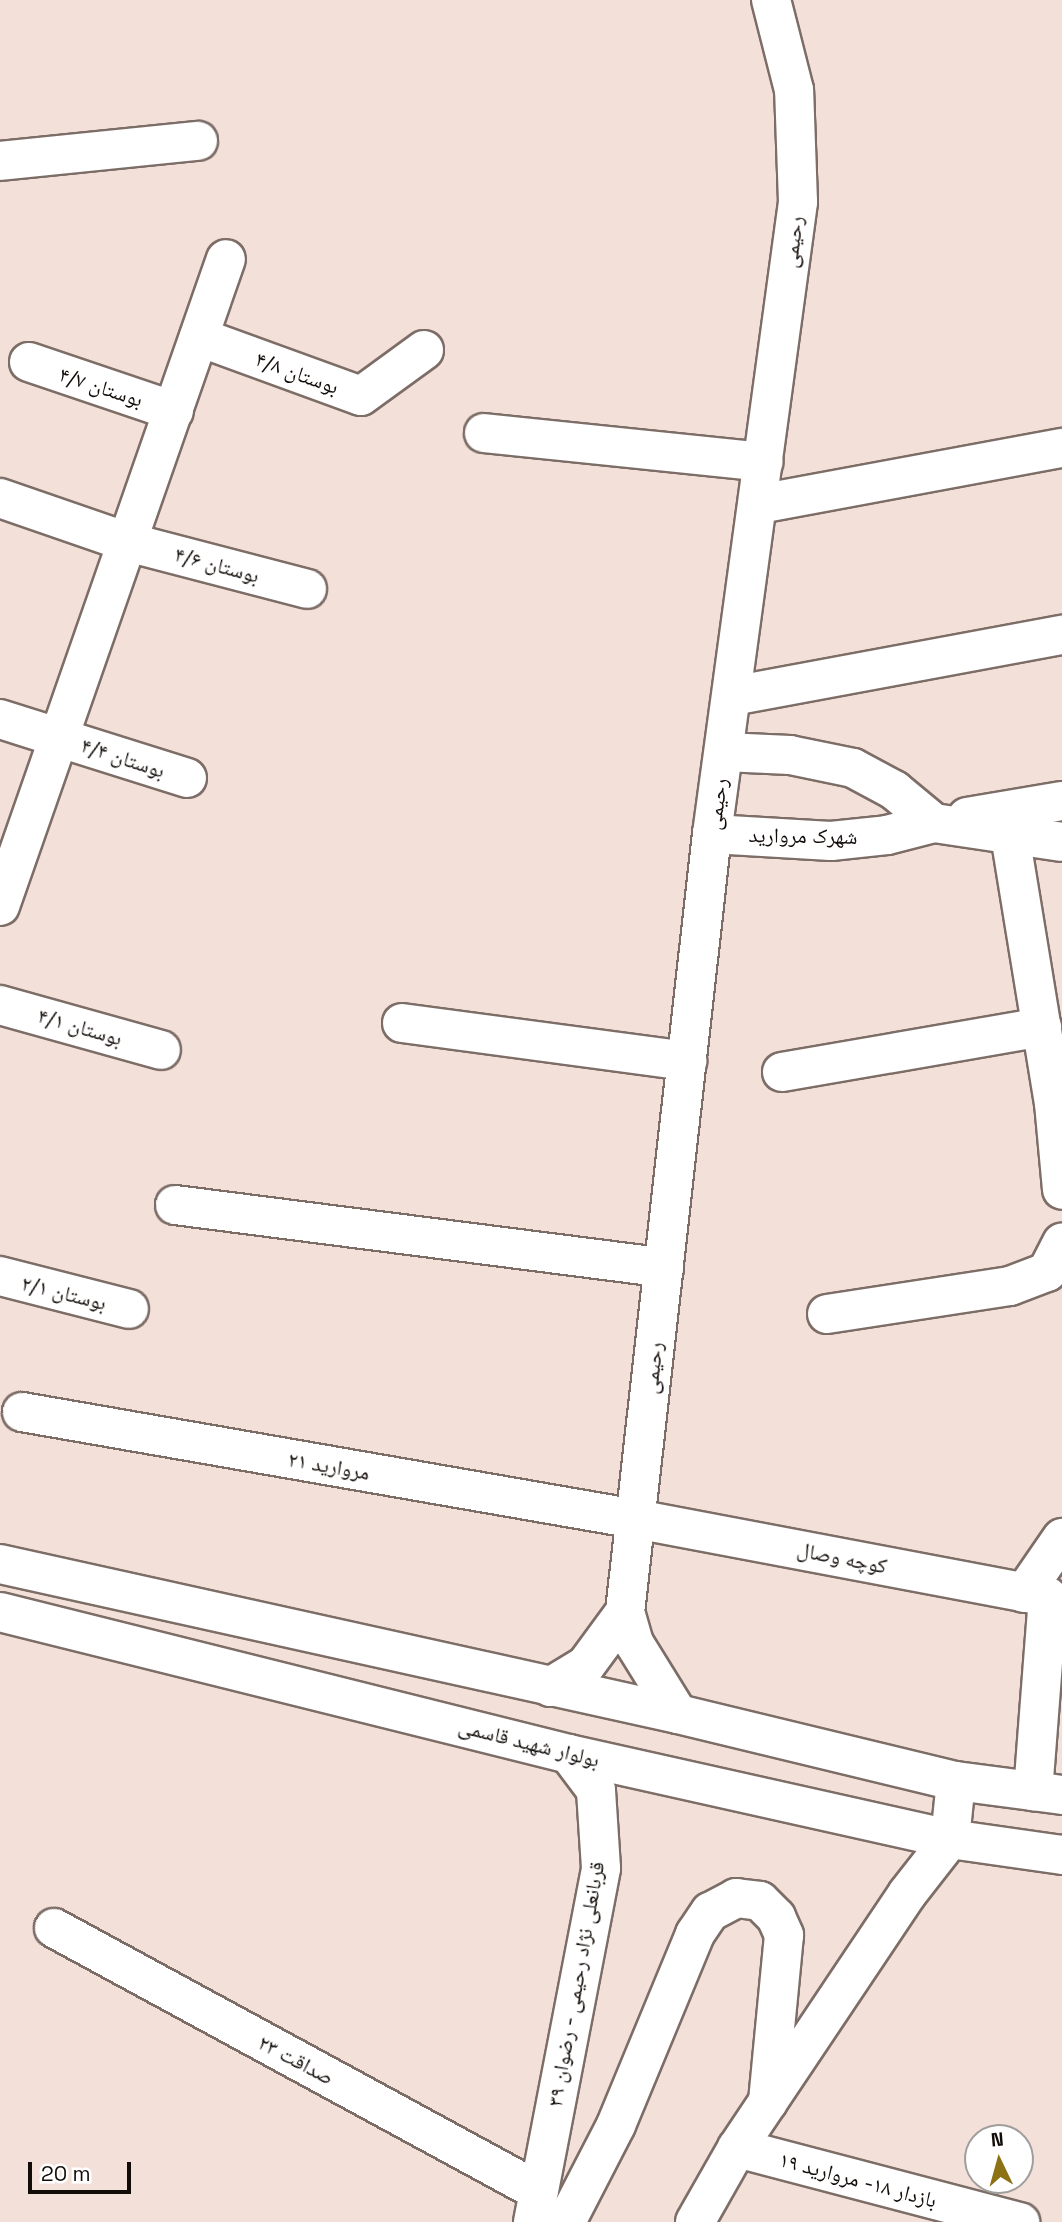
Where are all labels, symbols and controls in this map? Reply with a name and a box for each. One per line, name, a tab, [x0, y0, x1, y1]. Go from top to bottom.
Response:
street label: رحیمی	[777, 215, 809, 269]
street label: بوستان ۴/۸	[252, 346, 342, 400]
street label: بوستان ۴/۷	[56, 362, 146, 412]
street label: بوستان ۴/۶	[172, 542, 262, 588]
street label: بوستان ۴/۴	[78, 733, 168, 783]
street label: رحیمی	[701, 776, 733, 832]
street label: شهرک مروارید	[748, 822, 858, 850]
street label: بوستان ۴/۱	[35, 1003, 125, 1051]
street label: بوستان ۲/۱	[19, 1270, 109, 1316]
street label: رحیمی	[638, 1341, 668, 1395]
street label: مروارید ۲۱	[286, 1446, 372, 1486]
street label: کوچه وصال	[795, 1537, 889, 1579]
street label: بولوار شهید قاسمی	[456, 1713, 602, 1773]
street label: قربانعلی نژاد رحیمی - رضوان ۳۹	[542, 1859, 610, 2109]
street label: صداقت ۲۳	[254, 2030, 338, 2090]
north arrow	[964, 2124, 1034, 2194]
text: N	[990, 2127, 1005, 2153]
street label: بازدار ۱۸- مروارید ۱۹	[776, 2147, 940, 2213]
scale bar	[32, 2148, 135, 2192]
text: 20 m	[41, 2160, 91, 2187]

